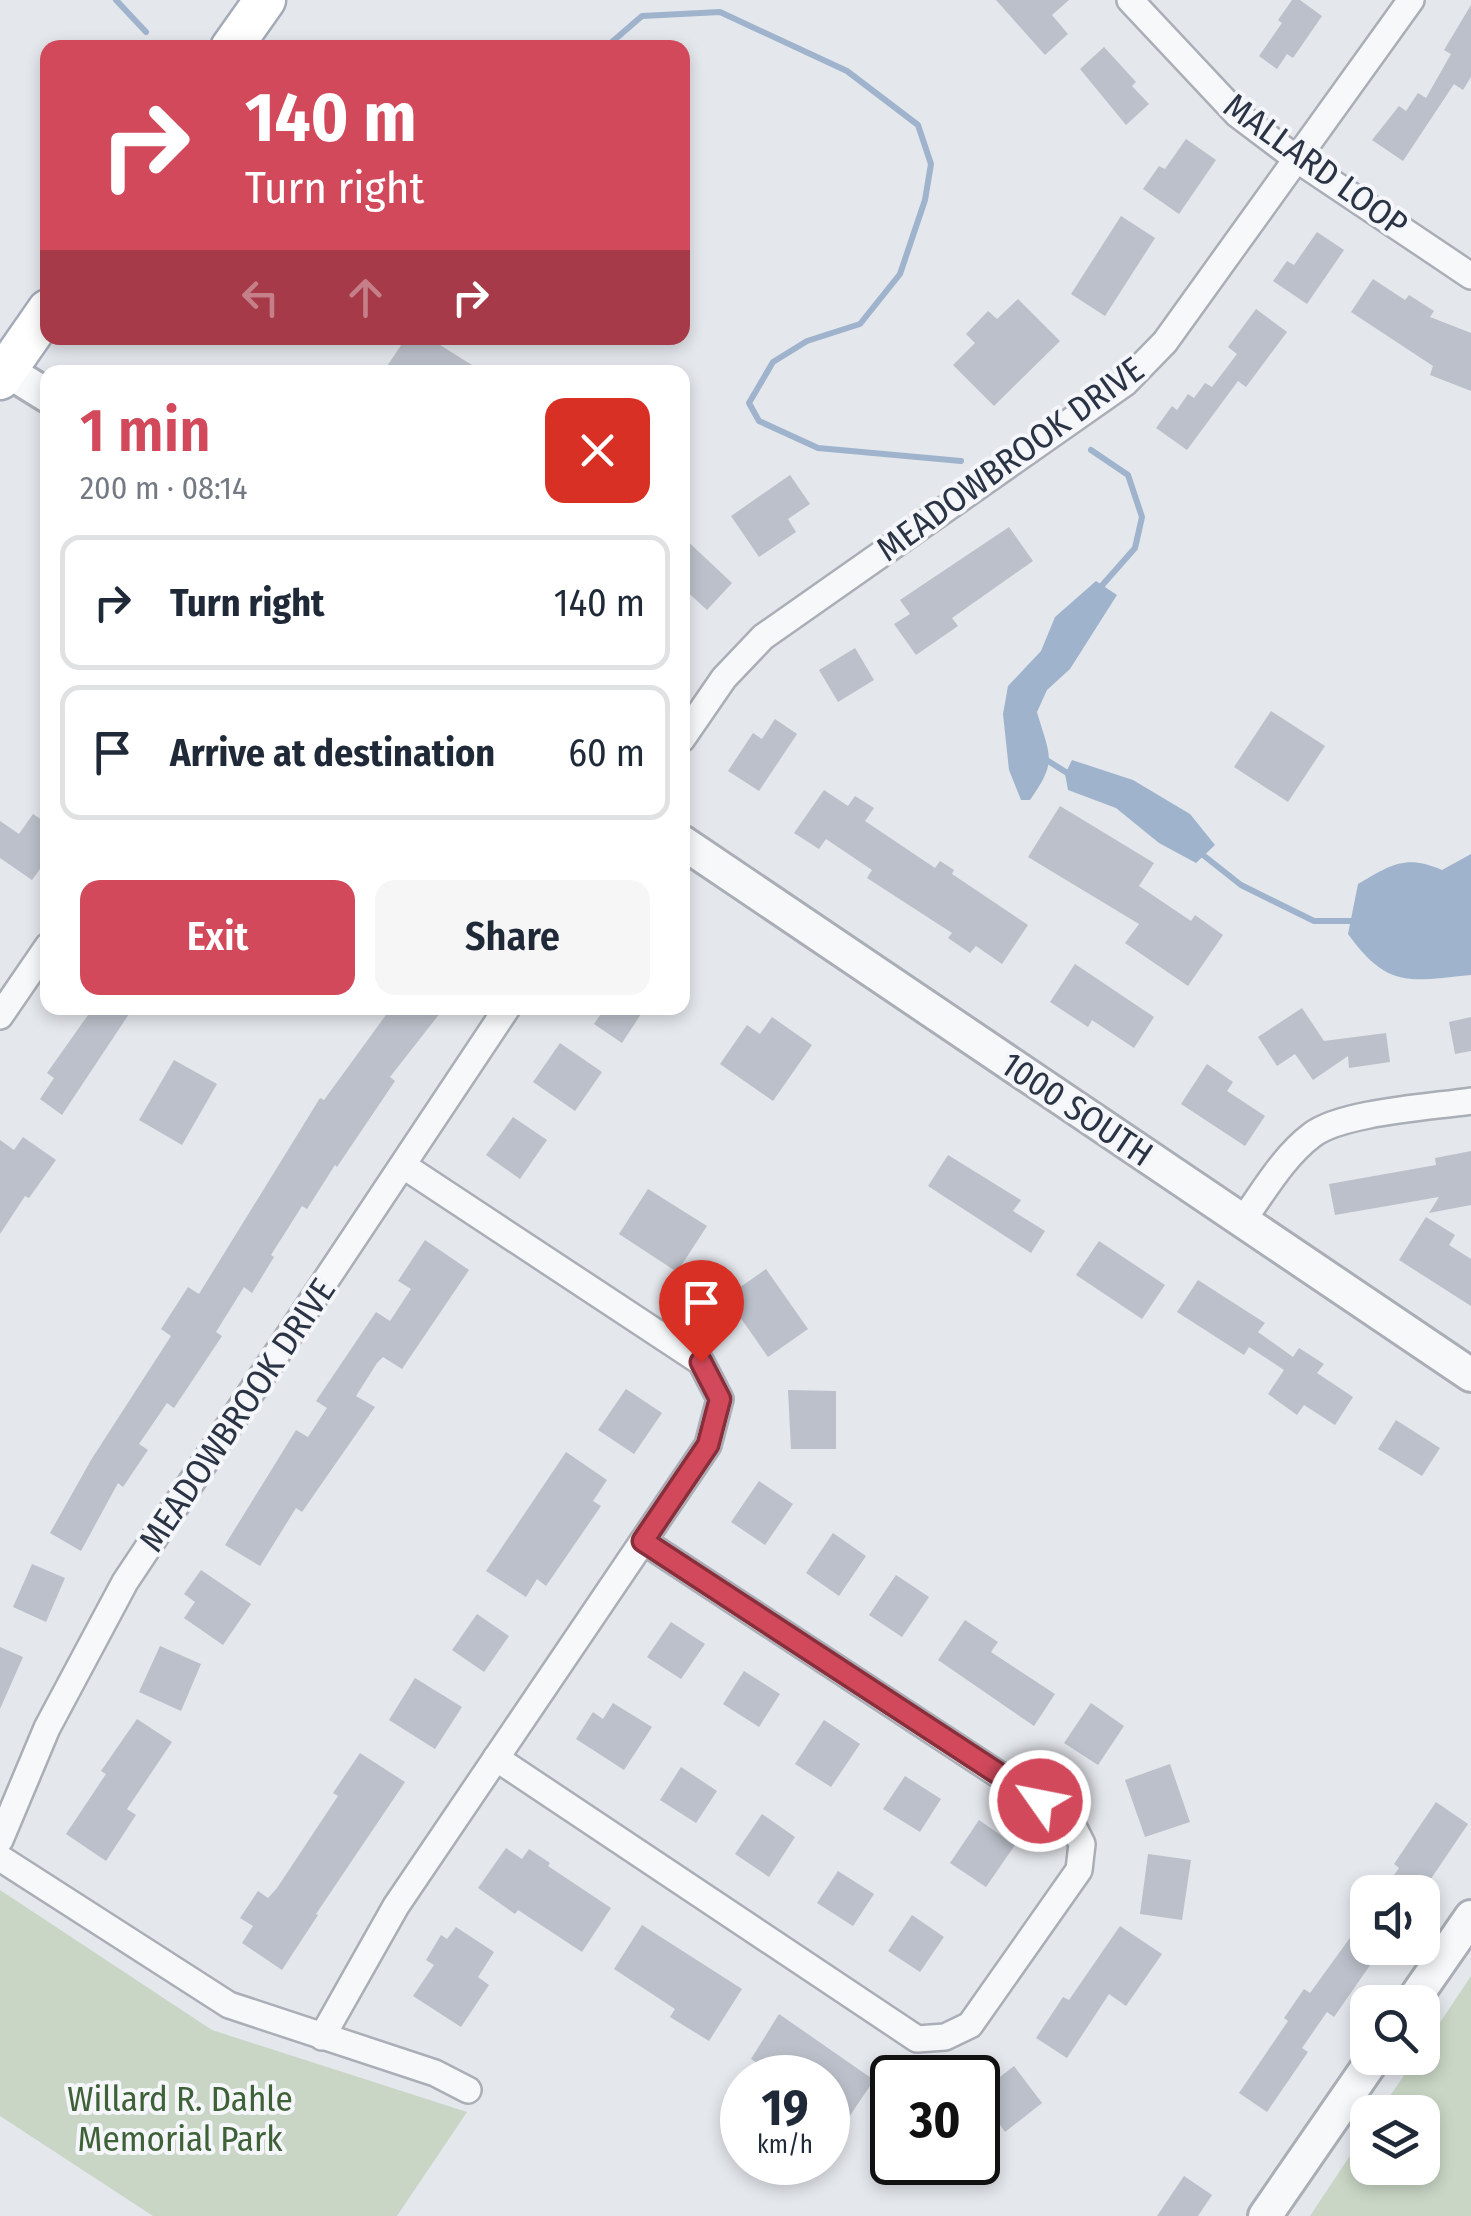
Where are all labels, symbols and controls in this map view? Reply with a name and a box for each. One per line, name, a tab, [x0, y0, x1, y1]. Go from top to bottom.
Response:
text: 140 m	[245, 76, 417, 160]
icon: right	[80, 80, 210, 210]
street label: MALLARD LOOP	[1216, 84, 1416, 246]
text: Turn right	[245, 161, 424, 215]
icon: left	[233, 270, 288, 325]
icon: ahead	[338, 270, 393, 325]
icon: right	[443, 270, 498, 325]
street label: MEADOWBROOK DRIVE	[868, 348, 1152, 570]
text: 1 min	[80, 395, 211, 467]
button: close	[545, 398, 650, 503]
text: 200 m · 08:14	[80, 469, 248, 507]
icon: right	[85, 575, 140, 630]
text: Turn right	[170, 580, 324, 626]
text: 140 m	[554, 580, 645, 626]
icon: arrive	[85, 725, 140, 780]
text: Arrive at destination	[170, 730, 495, 776]
text: 60 m	[568, 730, 645, 776]
button: Exit	[80, 880, 355, 995]
button: Share	[375, 880, 650, 995]
street label: 1000 SOUTH	[993, 1043, 1161, 1175]
pin	[659, 1260, 744, 1363]
street label: MEADOWBROOK DRIVE	[130, 1271, 344, 1559]
icon: arrive	[674, 1275, 729, 1330]
position arrow	[988, 1749, 1092, 1853]
map controls	[1350, 1875, 1440, 2185]
button: sound	[1350, 1875, 1440, 1965]
button: search	[1350, 1985, 1440, 2075]
speed limit sign: 30	[870, 2055, 1000, 2185]
park label: Willard R. Dahle Memorial Park	[67, 2078, 293, 2160]
text: 19	[761, 2078, 808, 2138]
button: layers	[1350, 2095, 1440, 2185]
text: km/h	[757, 2130, 813, 2160]

